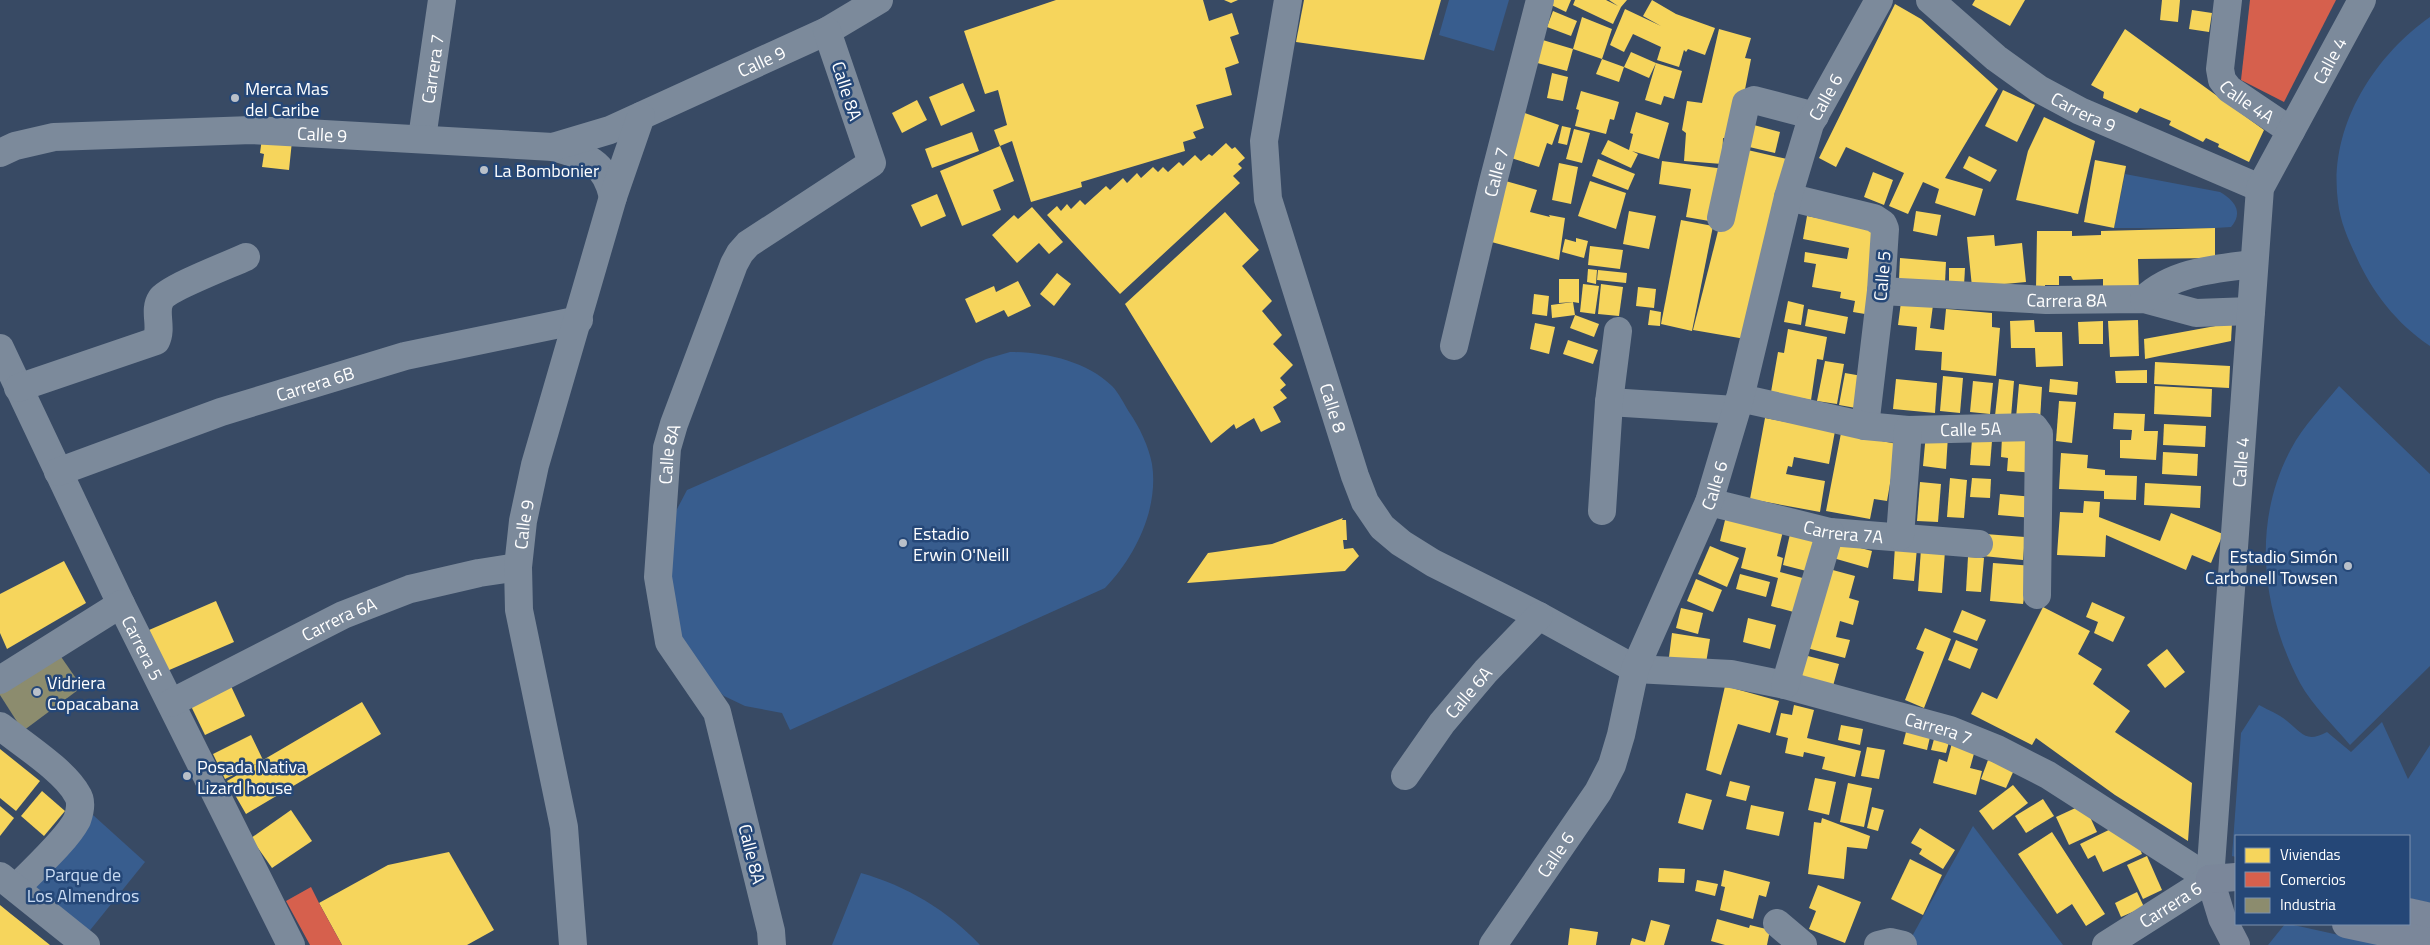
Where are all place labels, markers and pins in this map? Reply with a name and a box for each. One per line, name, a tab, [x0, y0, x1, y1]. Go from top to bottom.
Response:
place label: Merca Mas del Caribe	[245, 75, 329, 123]
marker: Merca Mas del Caribe	[229, 92, 241, 104]
place label: La Bombonier	[494, 157, 599, 184]
marker: La Bombonier	[478, 164, 490, 176]
place label: Estadio Erwin O'Neill	[913, 520, 1010, 568]
marker: Estadio Erwin O'Neill	[897, 537, 909, 549]
place label: Estadio Simón Carbonell Towsen	[2205, 543, 2338, 591]
marker: Estadio Simón Carbonell Towsen	[2342, 560, 2354, 572]
place label: Vidriera Copacabana	[47, 669, 139, 717]
marker: Vidriera Copacabana	[31, 686, 43, 698]
place label: Posada Nativa Lizard house	[197, 753, 306, 801]
marker: Posada Nativa Lizard house	[181, 770, 193, 782]

